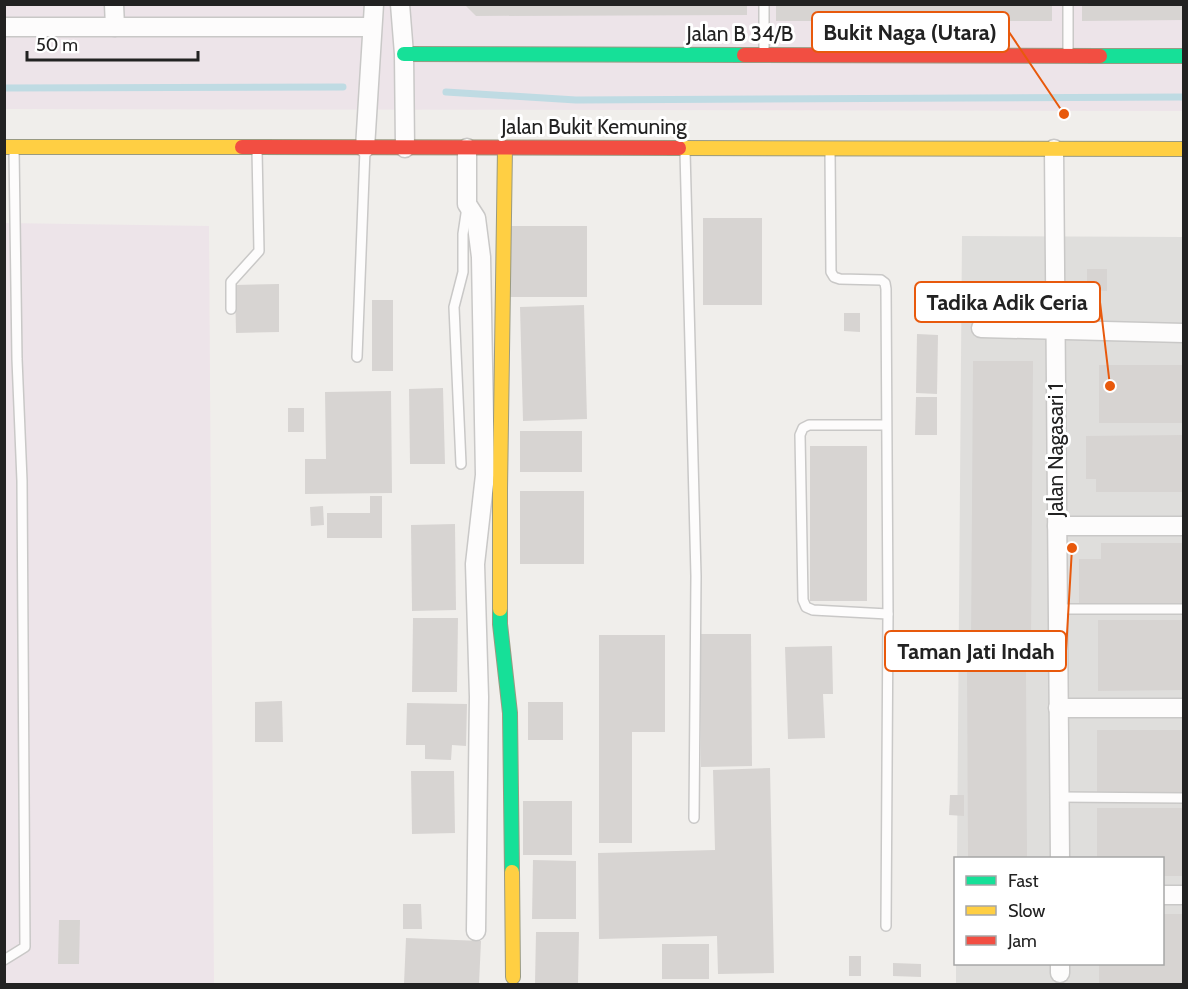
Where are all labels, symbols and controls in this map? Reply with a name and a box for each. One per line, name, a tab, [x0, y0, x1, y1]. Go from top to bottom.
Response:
callout: Bukit Naga (Utara)	[812, 12, 1009, 52]
text: Bukit Naga (Utara)	[823, 19, 997, 46]
street label: Jalan B 34/B	[686, 21, 793, 46]
scale bar	[27, 24, 198, 62]
text: 50 m	[36, 34, 78, 56]
street label: Jalan Bukit Kemuning	[500, 114, 687, 139]
callout: Tadika Adik Ceria	[915, 282, 1100, 322]
text: Tadika Adik Ceria	[926, 289, 1088, 316]
street label: Jalan Nagasari 1	[1043, 383, 1068, 518]
callout: Taman Jati Indah	[885, 631, 1066, 671]
text: Taman Jati Indah	[897, 638, 1055, 665]
legend	[954, 857, 1164, 965]
text: Fast	[1008, 870, 1039, 892]
text: Slow	[1008, 900, 1045, 922]
text: Jam	[1007, 930, 1037, 952]

